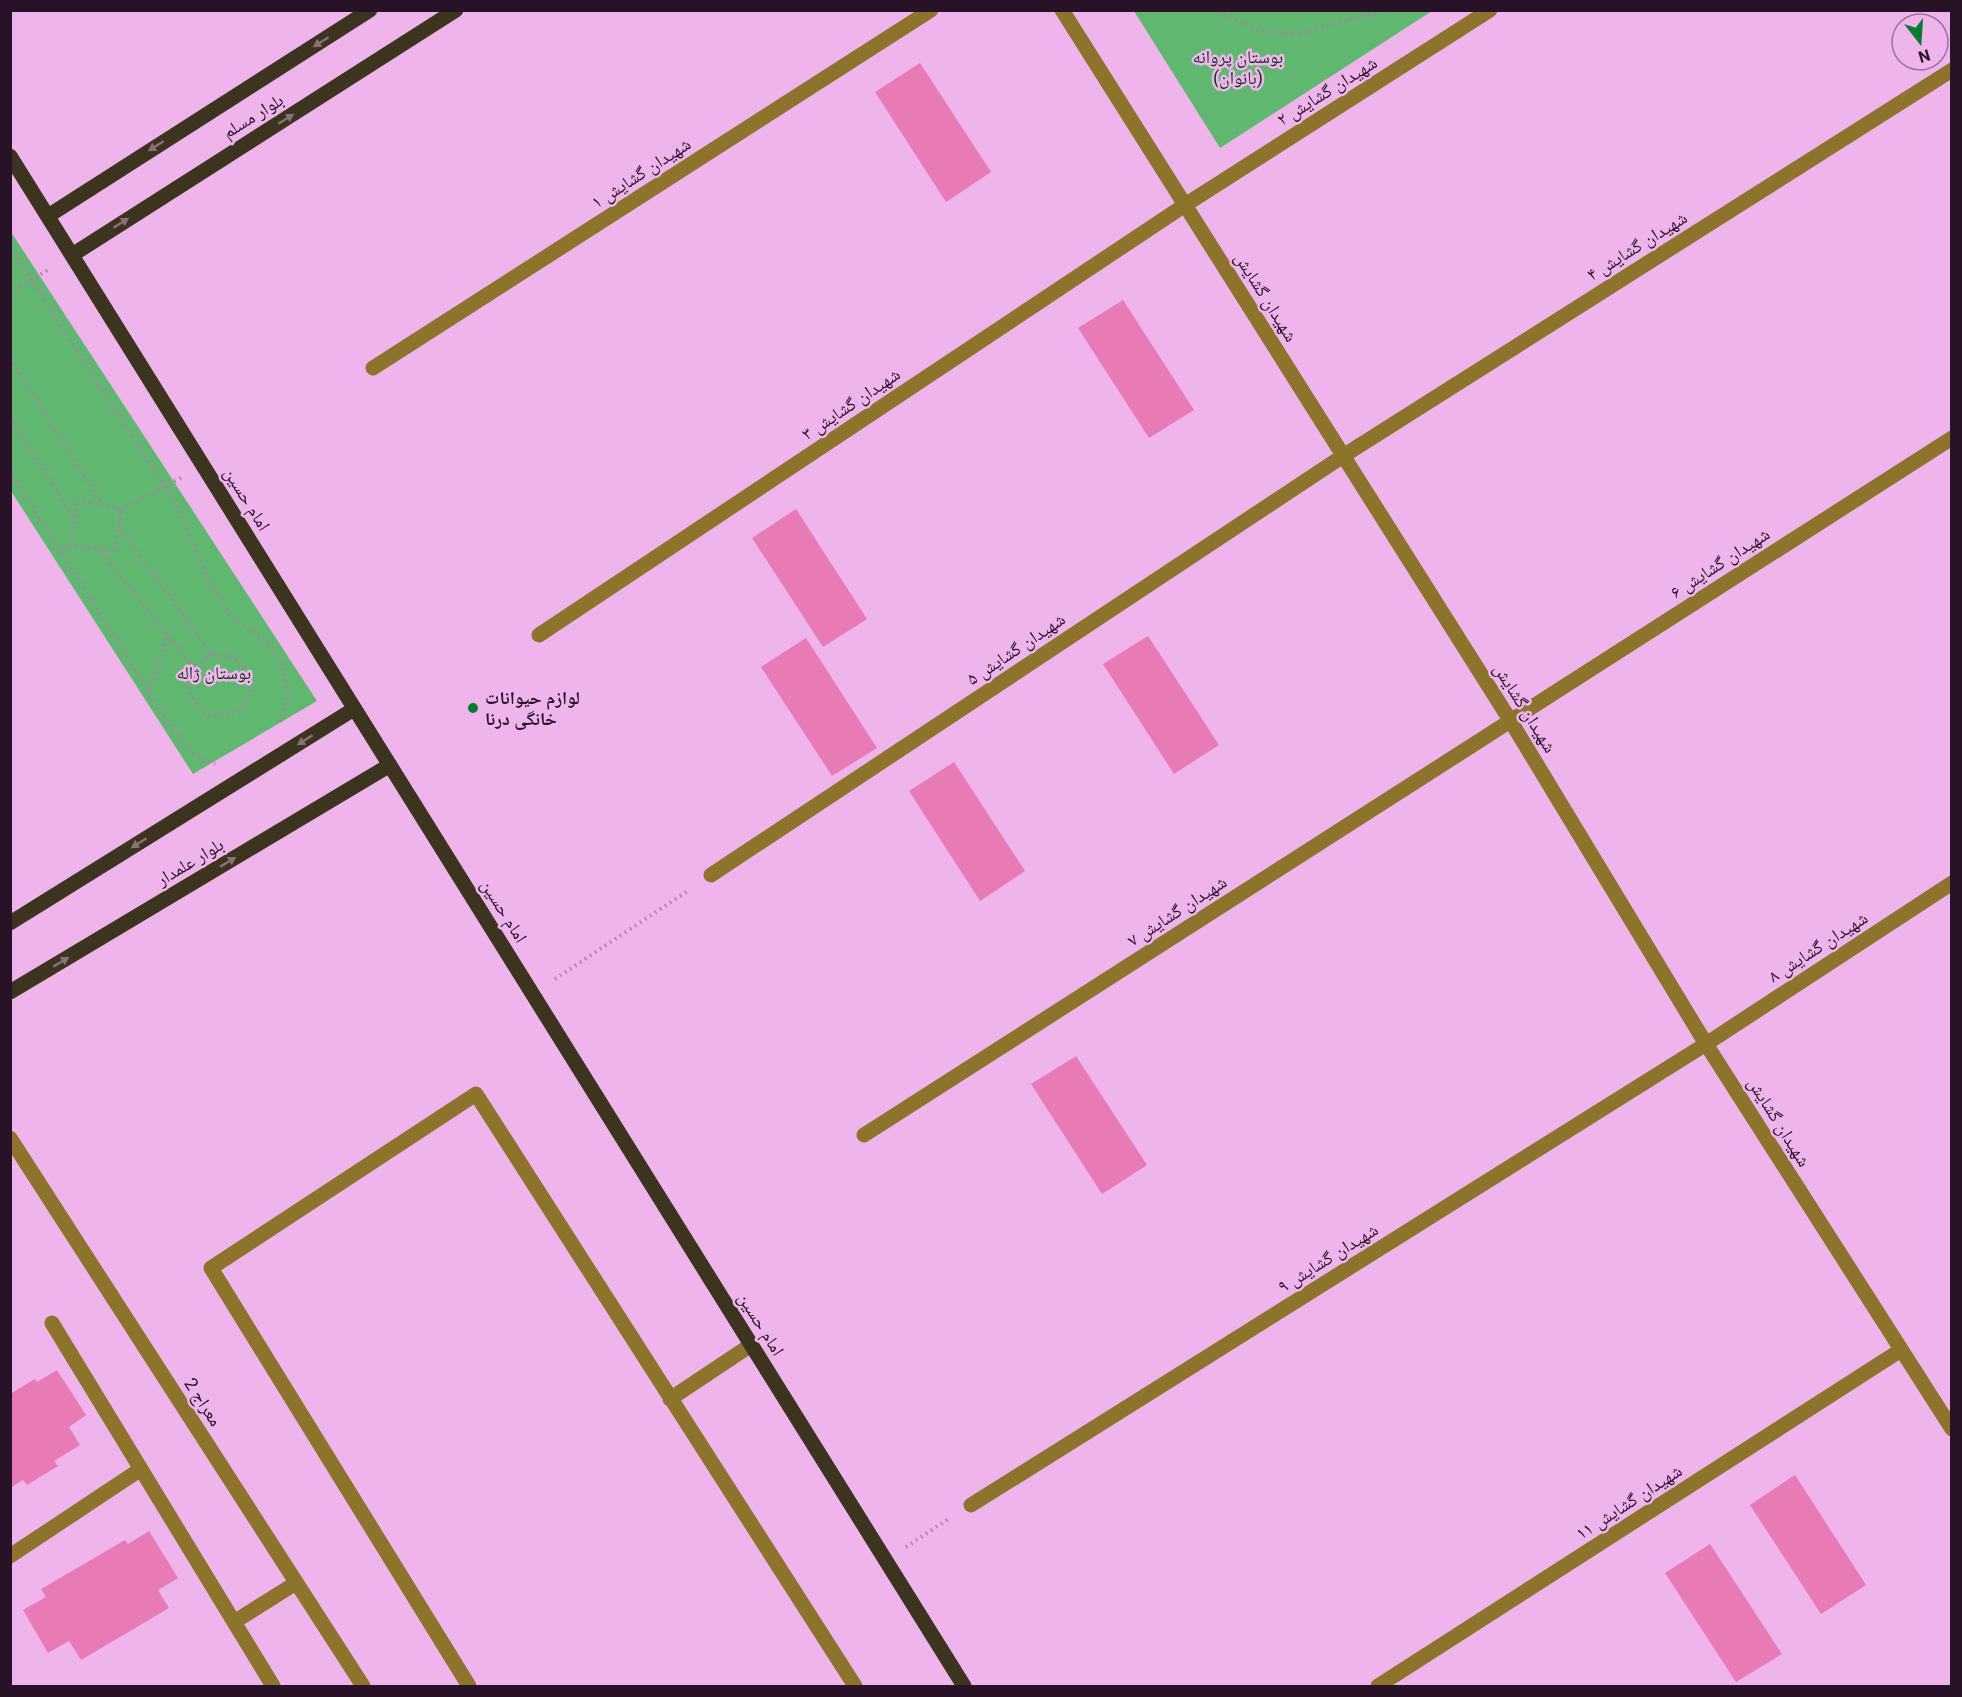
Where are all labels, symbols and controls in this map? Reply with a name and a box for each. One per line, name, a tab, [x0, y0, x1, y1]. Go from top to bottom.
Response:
north arrow	[1890, 12, 1950, 72]
one-way arrow	[313, 36, 329, 47]
text: N	[1916, 45, 1932, 67]
park label: بوستان پروانه (بانوان)	[1193, 46, 1283, 89]
street label: شهیدان گشایش ۲	[1273, 51, 1381, 131]
street label: بلوار مسلم	[219, 89, 288, 144]
one-way arrow	[278, 113, 294, 124]
street label: شهیدان گشایش ۱	[587, 133, 695, 213]
one-way arrow	[148, 141, 165, 152]
street label: شهیدان گشایش ۴	[1583, 206, 1691, 286]
one-way arrow	[113, 218, 129, 229]
street label: شهیدان گشایش	[1230, 248, 1302, 346]
street label: شهیدان گشایش ۳	[798, 363, 904, 445]
street label: امام حسین	[218, 463, 275, 535]
street label: شهیدان گشایش ۶	[1666, 523, 1774, 603]
street label: شهیدان گشایش ۵	[963, 608, 1069, 690]
street label: شهیدان گشایش	[1489, 659, 1561, 757]
park label: بوستان ژاله	[177, 662, 251, 684]
place label: لوازم حیوانات خانگی درنا	[485, 687, 580, 730]
marker: لوازم حیوانات خانگی درنا	[466, 701, 480, 715]
one-way arrow	[296, 734, 313, 745]
street label: بلوار علمدار	[152, 833, 227, 891]
one-way arrow	[131, 838, 147, 849]
one-way arrow	[220, 857, 237, 867]
street label: شهیدان گشایش ۷	[1123, 871, 1231, 951]
street label: امام حسین	[475, 875, 532, 947]
street label: شهیدان گشایش ۸	[1764, 907, 1872, 987]
one-way arrow	[53, 957, 69, 968]
street label: شهیدان گشایش	[1743, 1073, 1815, 1171]
street label: شهیدان گشایش ۹	[1274, 1218, 1382, 1298]
street label: امام حسین	[732, 1288, 789, 1360]
street label: معراج 2	[178, 1374, 227, 1431]
street label: شهیدان گشایش ۱۱	[1572, 1460, 1686, 1544]

